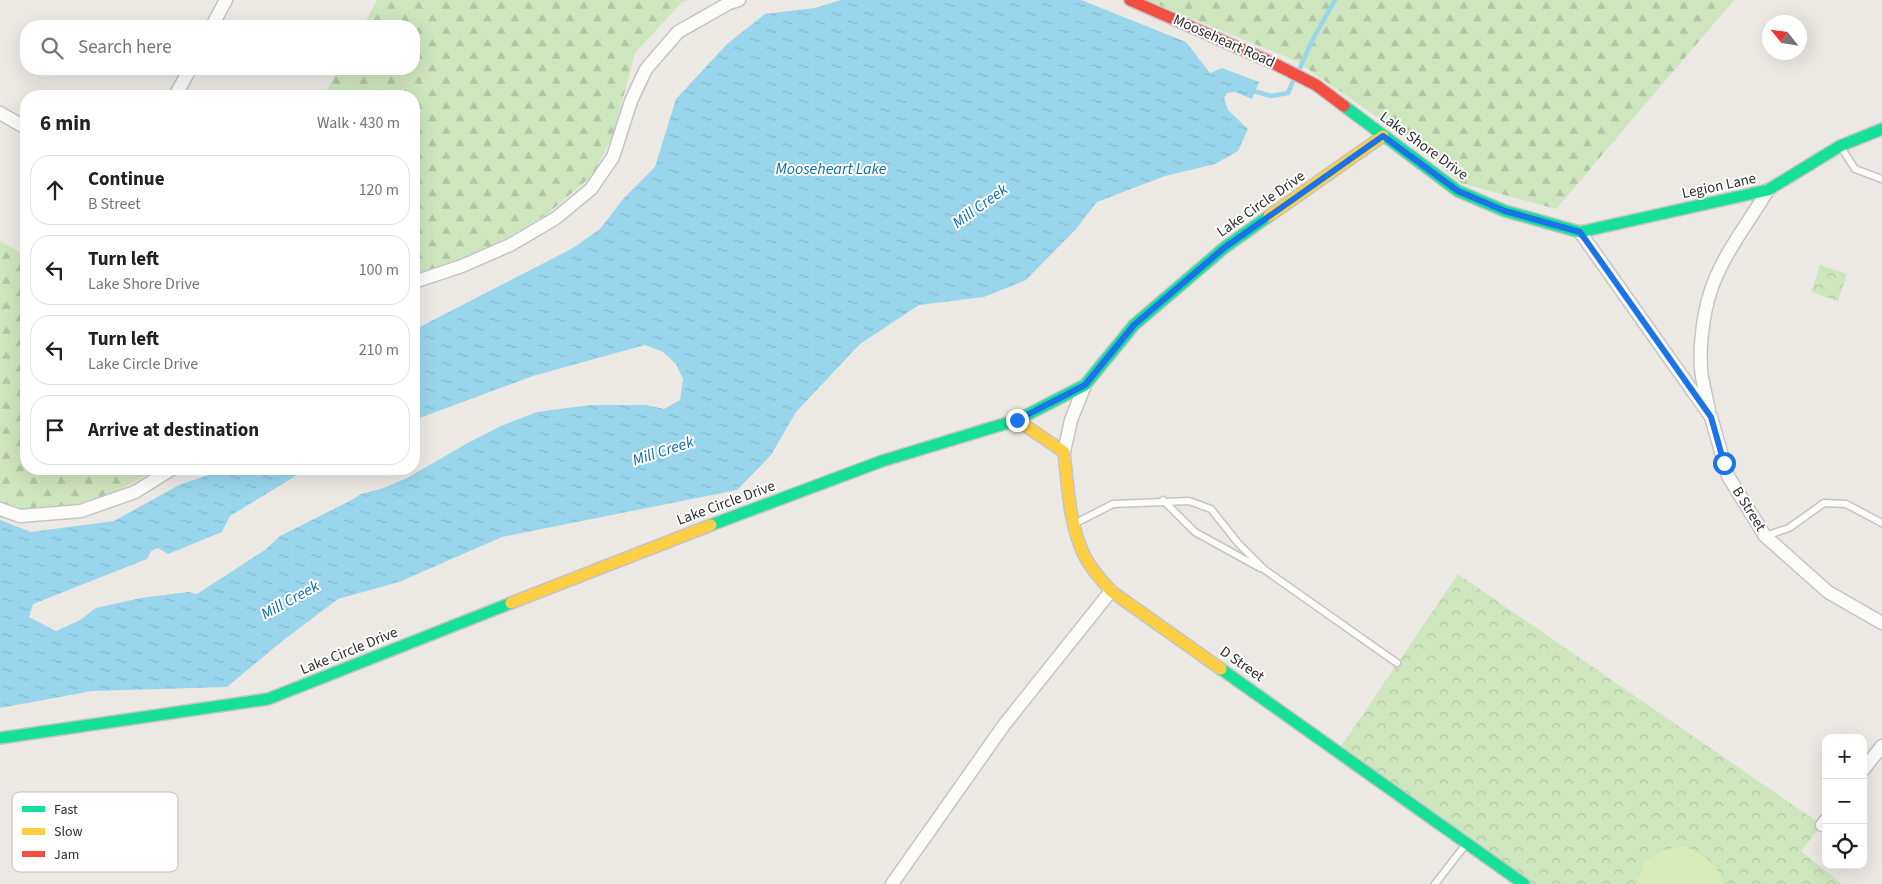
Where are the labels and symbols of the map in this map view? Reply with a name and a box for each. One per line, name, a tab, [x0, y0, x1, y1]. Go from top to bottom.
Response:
street label: Mooseheart Road	[1170, 9, 1278, 73]
north arrow	[1762, 15, 1807, 60]
street label: Lake Shore Drive	[1375, 107, 1473, 185]
water label: Mooseheart Lake	[775, 158, 887, 180]
street label: Lake Circle Drive	[1213, 166, 1309, 242]
street label: Legion Lane	[1680, 168, 1758, 204]
water label: Mill Creek	[948, 178, 1012, 234]
route end	[1006, 409, 1029, 432]
water label: Mill Creek	[630, 431, 697, 471]
route start	[1713, 452, 1736, 475]
street label: Lake Circle Drive	[674, 475, 778, 531]
street label: B Street	[1727, 482, 1771, 536]
water label: Mill Creek	[257, 575, 323, 625]
street label: Lake Circle Drive	[297, 622, 401, 680]
street label: D Street	[1216, 641, 1268, 687]
legend	[12, 792, 178, 872]
text: Fast	[54, 800, 78, 820]
text: Slow	[54, 822, 83, 842]
text: Jam	[54, 845, 79, 865]

